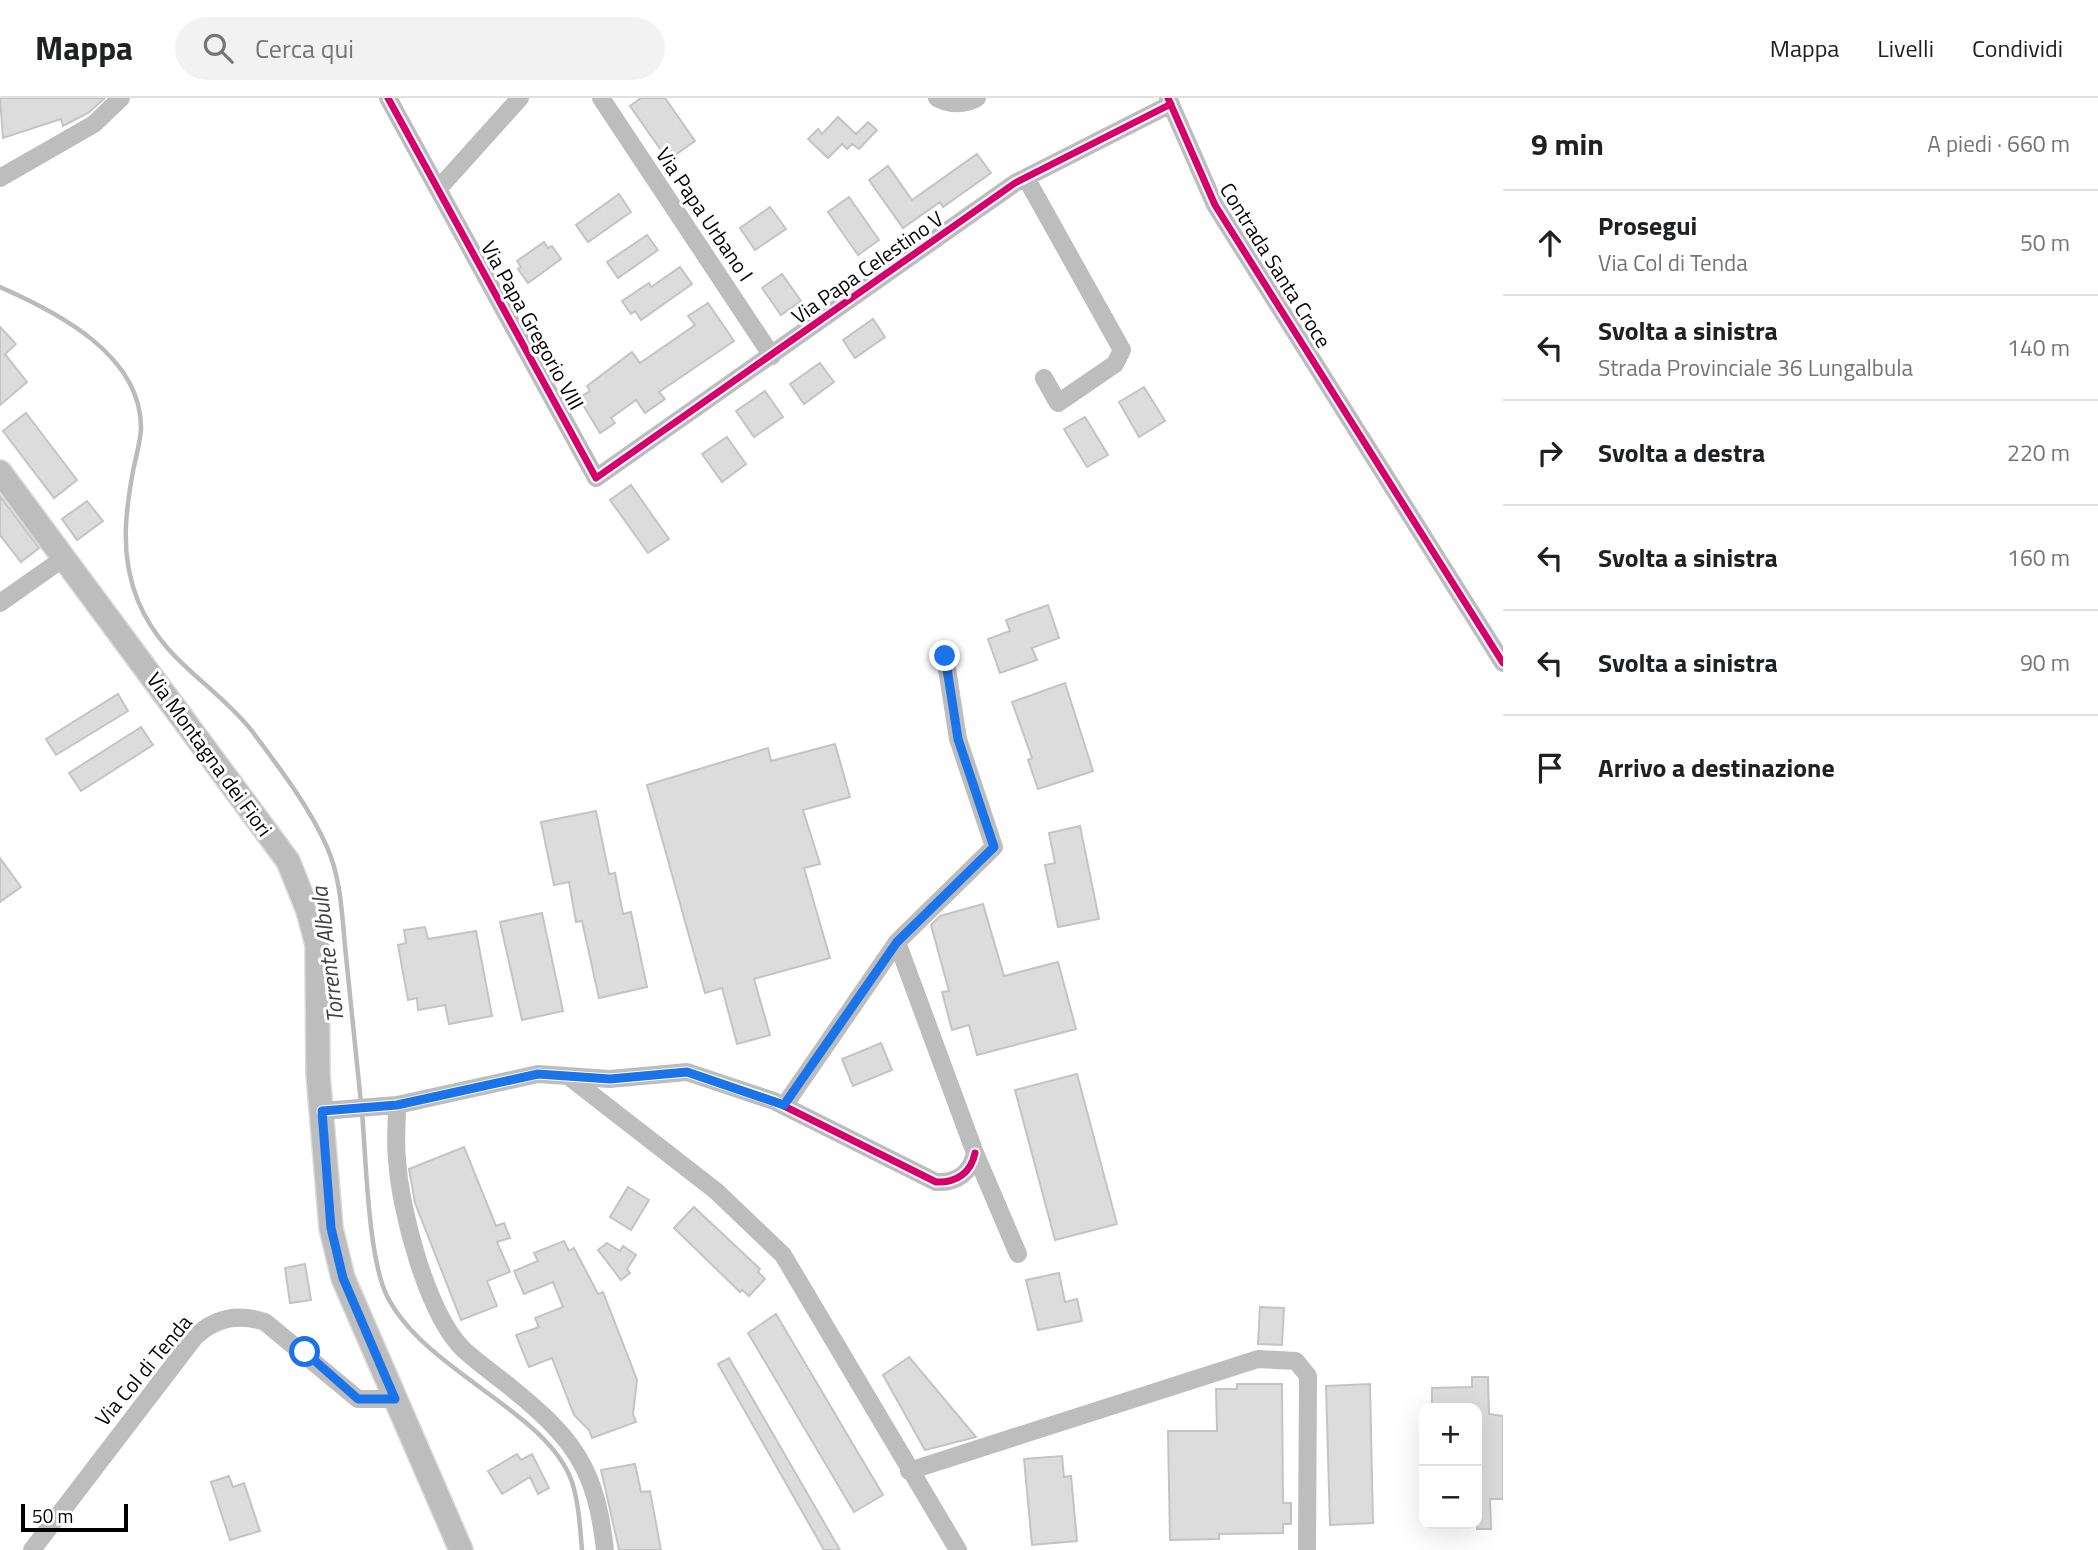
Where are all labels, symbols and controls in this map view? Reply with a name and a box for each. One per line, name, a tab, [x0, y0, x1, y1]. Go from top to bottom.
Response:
search box	[175, 17, 665, 80]
text: Mappa	[35, 23, 133, 73]
icon: search	[199, 29, 237, 67]
text: Cerca qui	[255, 29, 354, 68]
text: Mappa	[1770, 30, 1839, 66]
text: Livelli	[1877, 30, 1934, 66]
text: Condividi	[1972, 30, 2063, 66]
text: 9 min	[1531, 121, 1604, 167]
text: A piedi · 660 m	[1927, 126, 2070, 161]
street label: Via Papa Urbano I	[648, 141, 762, 287]
street label: Contrada Santa Croce	[1212, 176, 1340, 354]
street label: Via Papa Celestino V	[784, 202, 950, 332]
text: Prosegui	[1598, 206, 1697, 245]
icon: ahead	[1531, 224, 1569, 262]
text: 50 m	[2020, 225, 2070, 260]
street label: Via Papa Gregorio VIII	[473, 235, 593, 415]
text: Via Col di Tenda	[1598, 245, 1748, 280]
text: Svolta a sinistra	[1598, 311, 1778, 350]
icon: left	[1531, 329, 1569, 367]
text: 140 m	[2007, 330, 2070, 365]
text: Strada Provinciale 36 Lungalbula	[1598, 350, 1913, 385]
text: Svolta a destra	[1598, 433, 1765, 472]
icon: right	[1531, 434, 1569, 472]
text: 220 m	[2007, 435, 2070, 470]
text: Svolta a sinistra	[1598, 538, 1778, 577]
icon: left	[1531, 539, 1569, 577]
text: 160 m	[2007, 540, 2070, 575]
route end	[929, 640, 960, 671]
text: Svolta a sinistra	[1598, 643, 1778, 682]
icon: left	[1531, 644, 1569, 682]
text: 90 m	[2020, 645, 2070, 680]
street label: Via Montagna dei Fiori	[139, 665, 281, 843]
text: Arrivo a destinazione	[1598, 748, 1835, 787]
icon: arrive	[1531, 749, 1569, 787]
water label: Torrente Albula	[301, 884, 353, 1025]
street label: Via Col di Tenda	[87, 1307, 199, 1433]
route start	[289, 1336, 320, 1367]
map controls	[1419, 1403, 1482, 1529]
button: +	[1419, 1403, 1482, 1466]
button: −	[1419, 1466, 1482, 1529]
scale bar	[21, 1501, 128, 1533]
text: 50 m	[32, 1501, 73, 1530]

